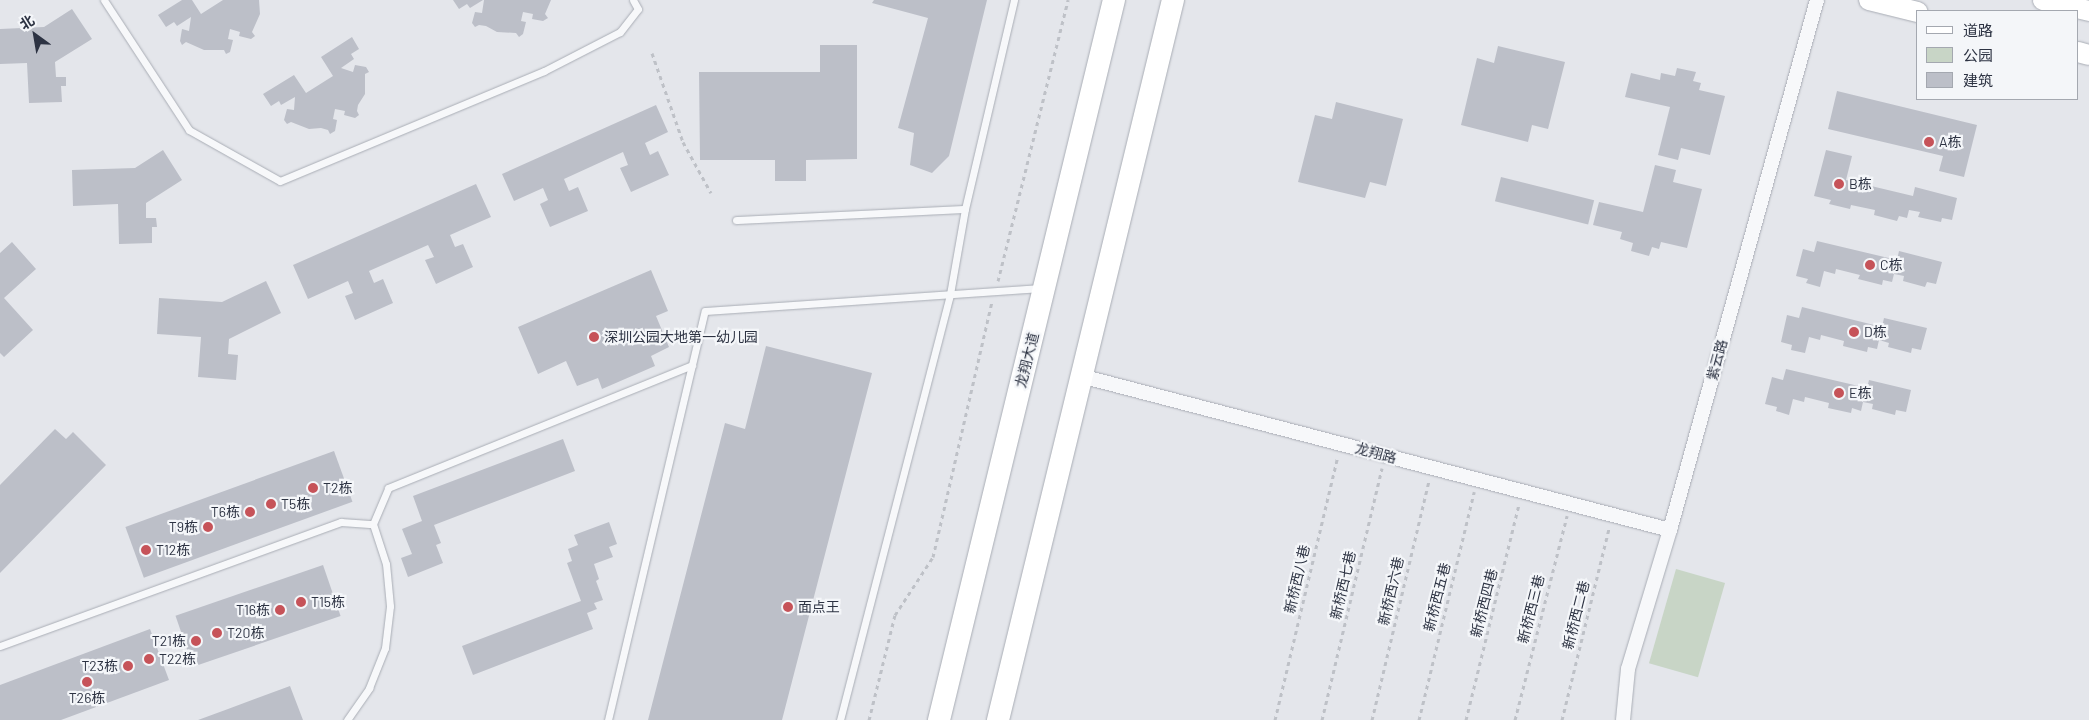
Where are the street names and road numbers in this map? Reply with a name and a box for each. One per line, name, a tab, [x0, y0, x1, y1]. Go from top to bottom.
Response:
street label: 龙翔大道	[1012, 331, 1042, 389]
street label: 紫云路	[1703, 338, 1731, 382]
street label: 龙翔路	[1354, 439, 1398, 467]
street label: 新桥西八巷	[1281, 543, 1313, 615]
street label: 新桥西七巷	[1327, 549, 1359, 621]
street label: 新桥西六巷	[1375, 555, 1407, 627]
street label: 新桥西五巷	[1420, 561, 1454, 633]
street label: 新桥西四巷	[1467, 567, 1501, 639]
street label: 新桥西三巷	[1514, 573, 1548, 645]
street label: 新桥西二巷	[1559, 579, 1593, 651]

